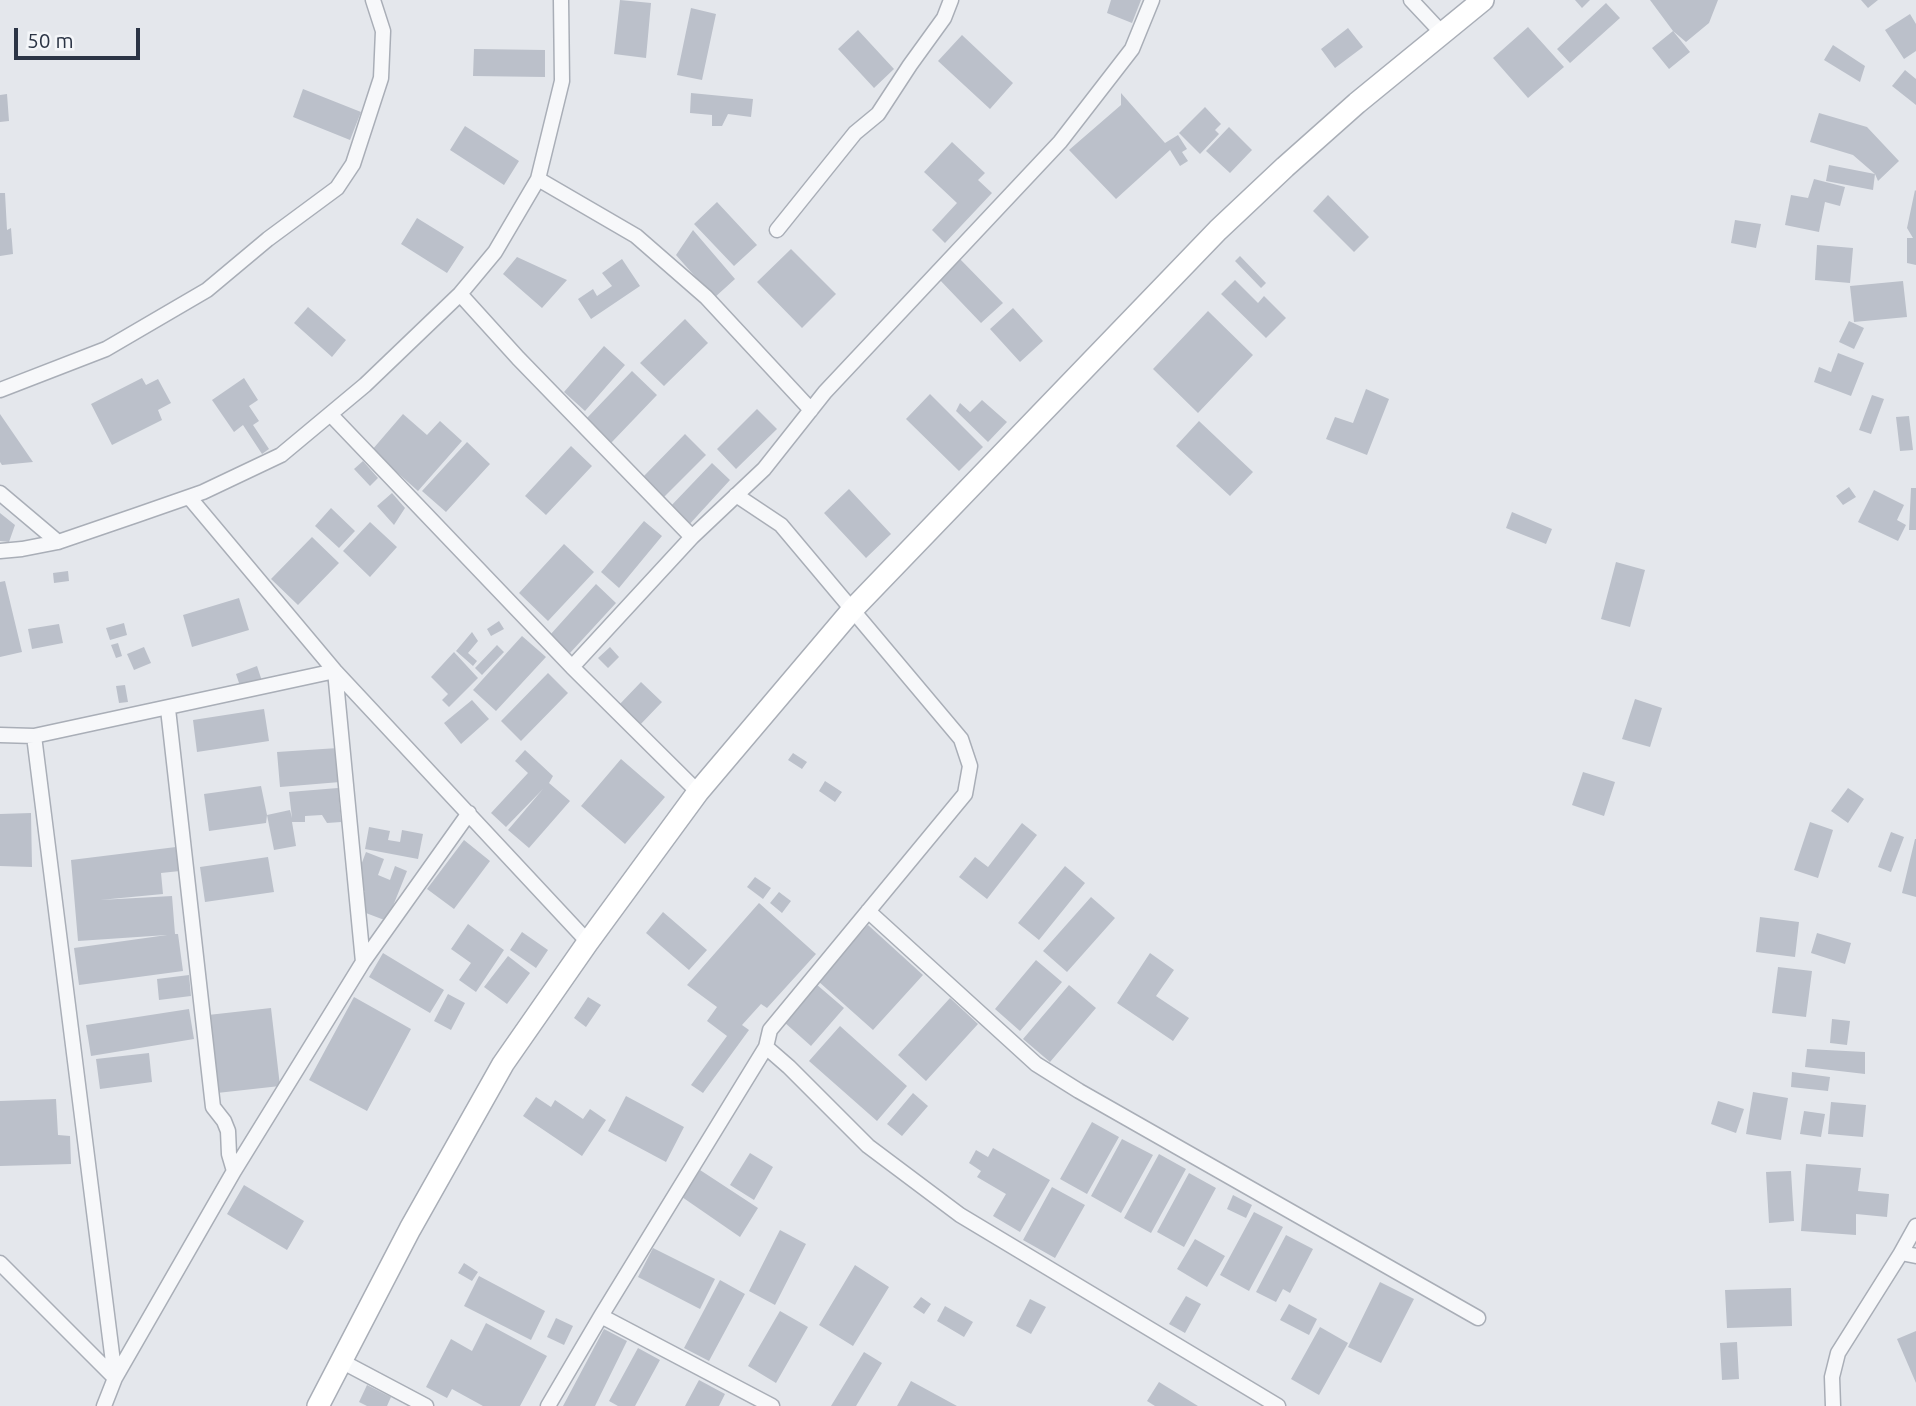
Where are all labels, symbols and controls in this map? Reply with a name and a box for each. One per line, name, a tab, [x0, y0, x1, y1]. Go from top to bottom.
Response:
scale bar	[18, 14, 144, 58]
text: 50 m	[27, 28, 74, 52]

